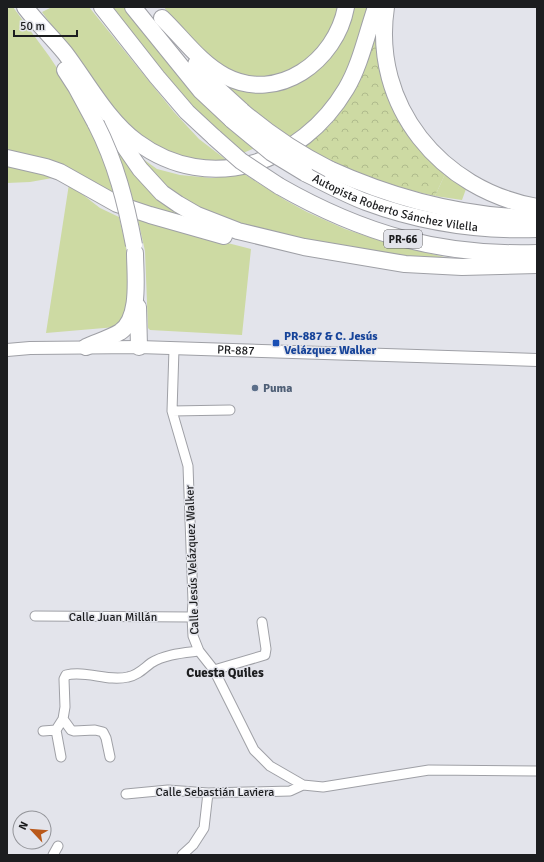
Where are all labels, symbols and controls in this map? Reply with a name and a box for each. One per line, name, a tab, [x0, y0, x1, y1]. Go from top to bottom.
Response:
scale bar	[14, 12, 77, 38]
text: 50 m	[20, 19, 45, 34]
street label: Autopista Roberto Sánchez Vilella	[310, 171, 479, 235]
road number: PR-66	[384, 230, 422, 248]
place label: PR-887 & C. Jesús Velázquez Walker	[284, 329, 378, 358]
marker: PR-887 & C. Jesús Velázquez Walker	[271, 338, 281, 348]
street label: PR-887	[217, 343, 255, 359]
place label: Puma	[263, 381, 292, 396]
marker: Puma	[250, 383, 260, 393]
street label: Calle Jesús Velázquez Walker	[182, 484, 203, 635]
street label: Calle Juan Millán	[69, 610, 157, 625]
district label: Cuesta Quiles	[186, 665, 264, 681]
street label: Calle Sebastián Laviera	[156, 785, 274, 800]
north arrow	[12, 810, 52, 850]
text: N	[16, 820, 31, 832]

